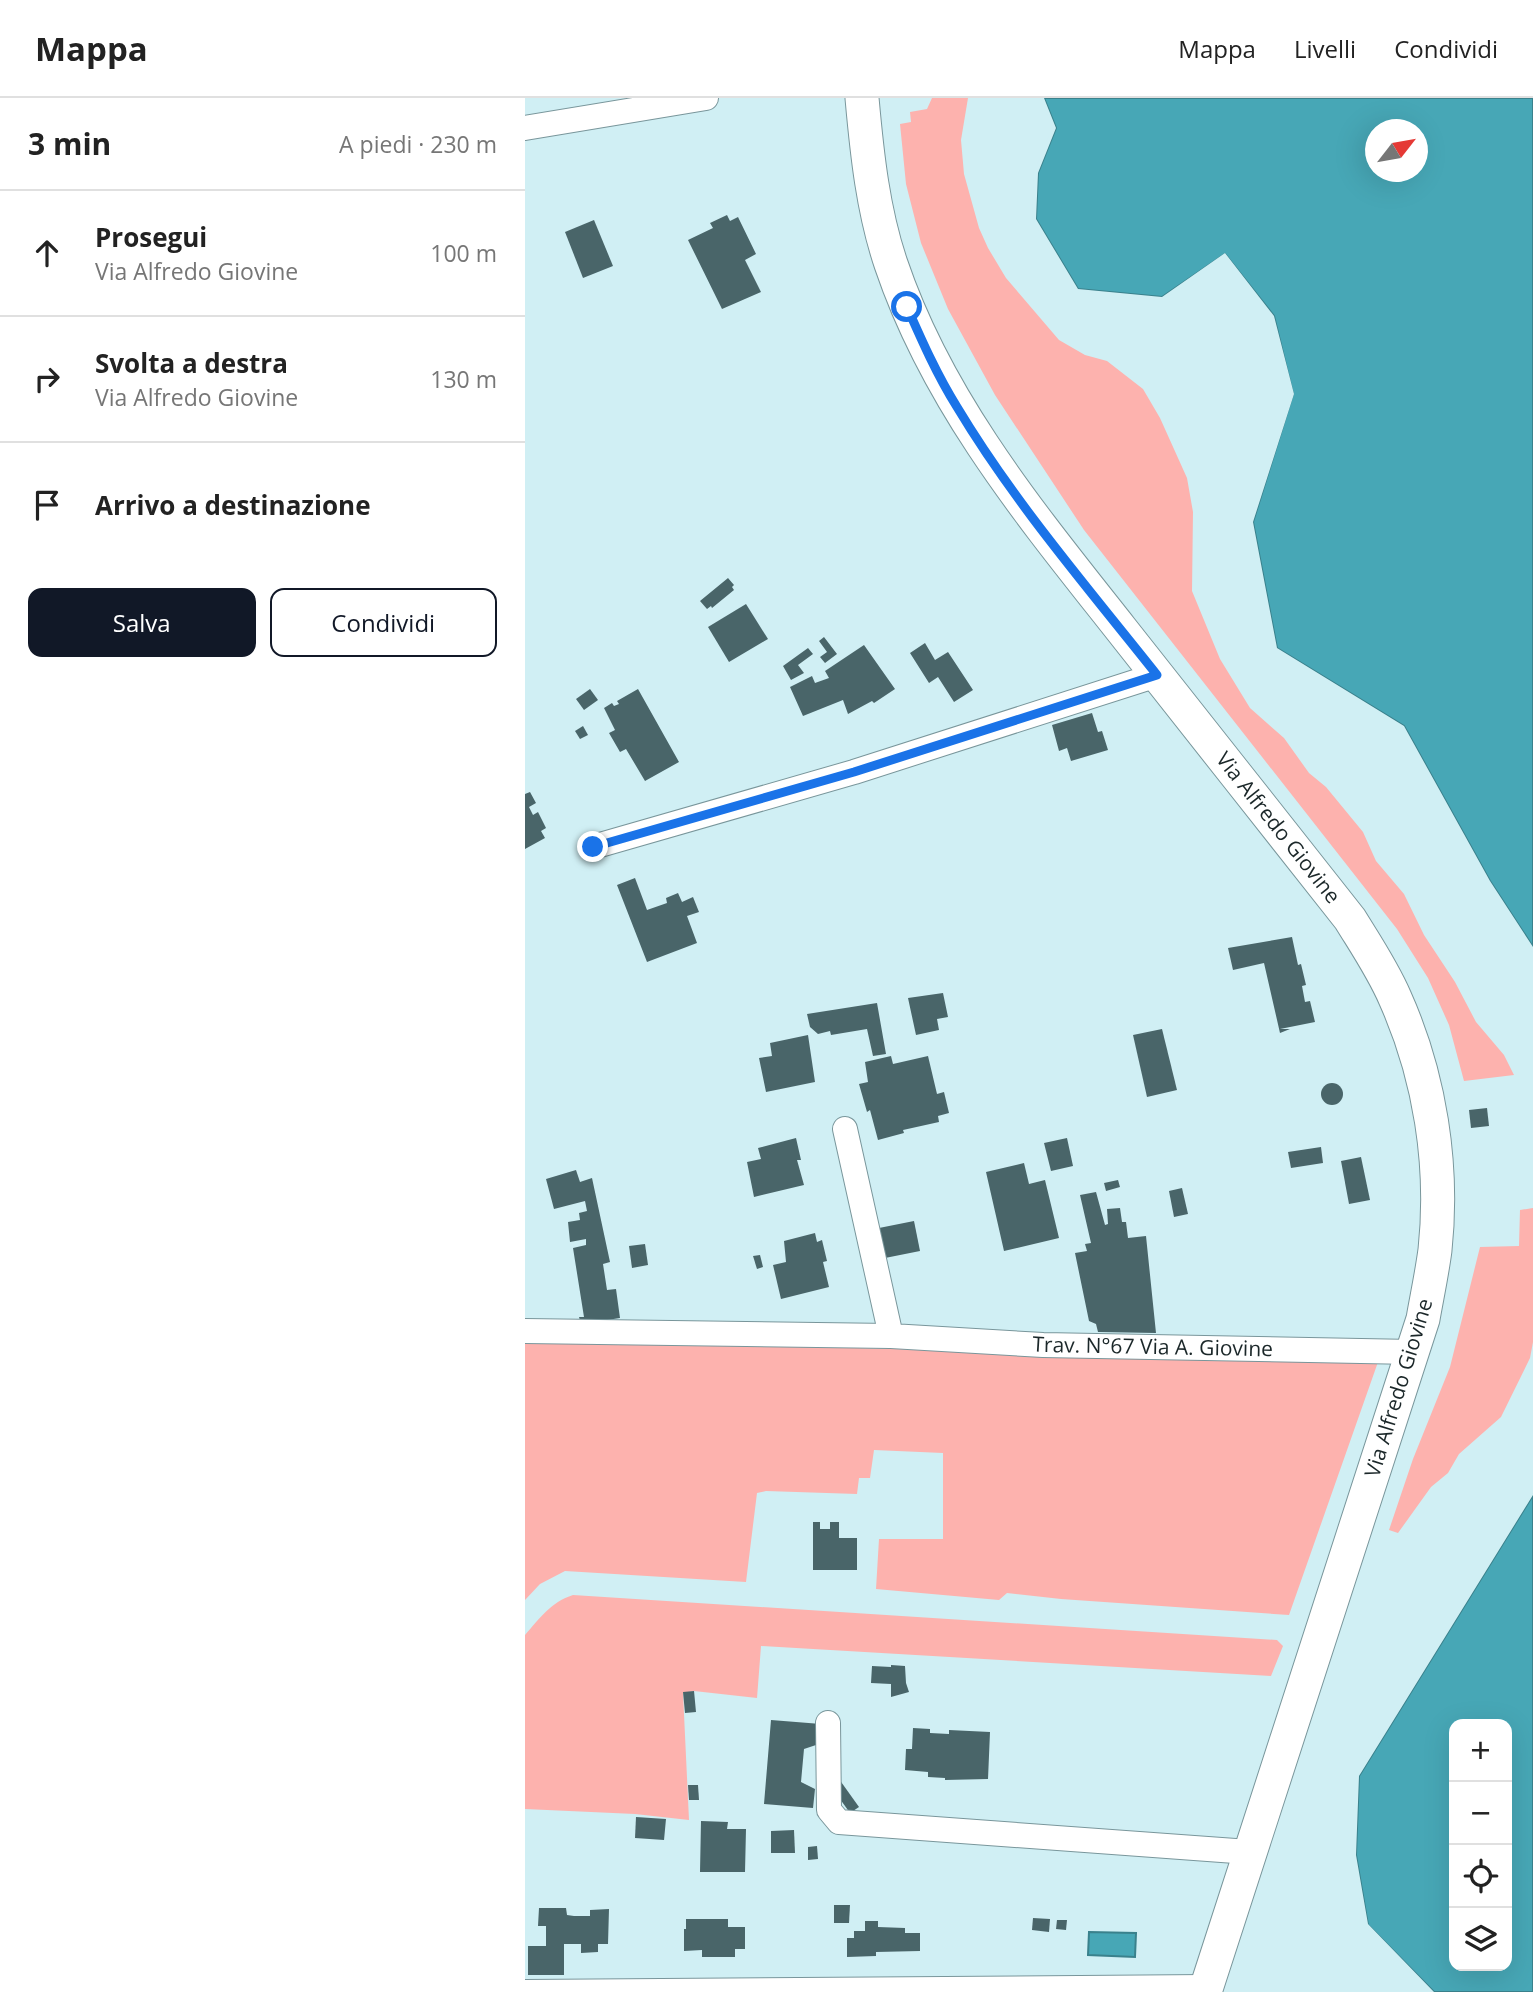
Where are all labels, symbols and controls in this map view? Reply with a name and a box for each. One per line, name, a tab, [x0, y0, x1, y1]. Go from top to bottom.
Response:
text: Mappa	[35, 26, 148, 71]
text: Mappa	[1178, 32, 1256, 65]
text: Livelli	[1294, 32, 1356, 65]
text: Condividi	[1394, 32, 1498, 65]
north arrow	[1365, 119, 1428, 182]
text: 3 min	[28, 123, 111, 164]
text: A piedi · 230 m	[339, 128, 497, 160]
text: Prosegui	[95, 219, 207, 255]
icon: ahead	[28, 234, 66, 272]
text: 100 m	[430, 237, 497, 269]
text: Via Alfredo Giovine	[95, 255, 298, 287]
route start	[891, 291, 922, 322]
text: Svolta a destra	[95, 345, 288, 381]
icon: right	[28, 360, 66, 398]
text: 130 m	[430, 363, 497, 395]
text: Via Alfredo Giovine	[95, 381, 298, 413]
icon: arrive	[28, 486, 66, 524]
text: Arrivo a destinazione	[95, 487, 371, 523]
button: Salva	[28, 588, 256, 657]
button: Condividi	[270, 588, 497, 657]
street label: Via Alfredo Giovine	[1210, 746, 1347, 909]
route end	[577, 831, 608, 862]
street label: Via Alfredo Giovine	[1358, 1295, 1439, 1481]
street label: Trav. N°67 Via A. Giovine	[1032, 1329, 1273, 1362]
map controls	[1449, 1719, 1512, 1971]
button: +	[1449, 1719, 1512, 1782]
button: −	[1449, 1782, 1512, 1845]
button: locate	[1449, 1845, 1512, 1908]
button: layers	[1449, 1908, 1512, 1971]

